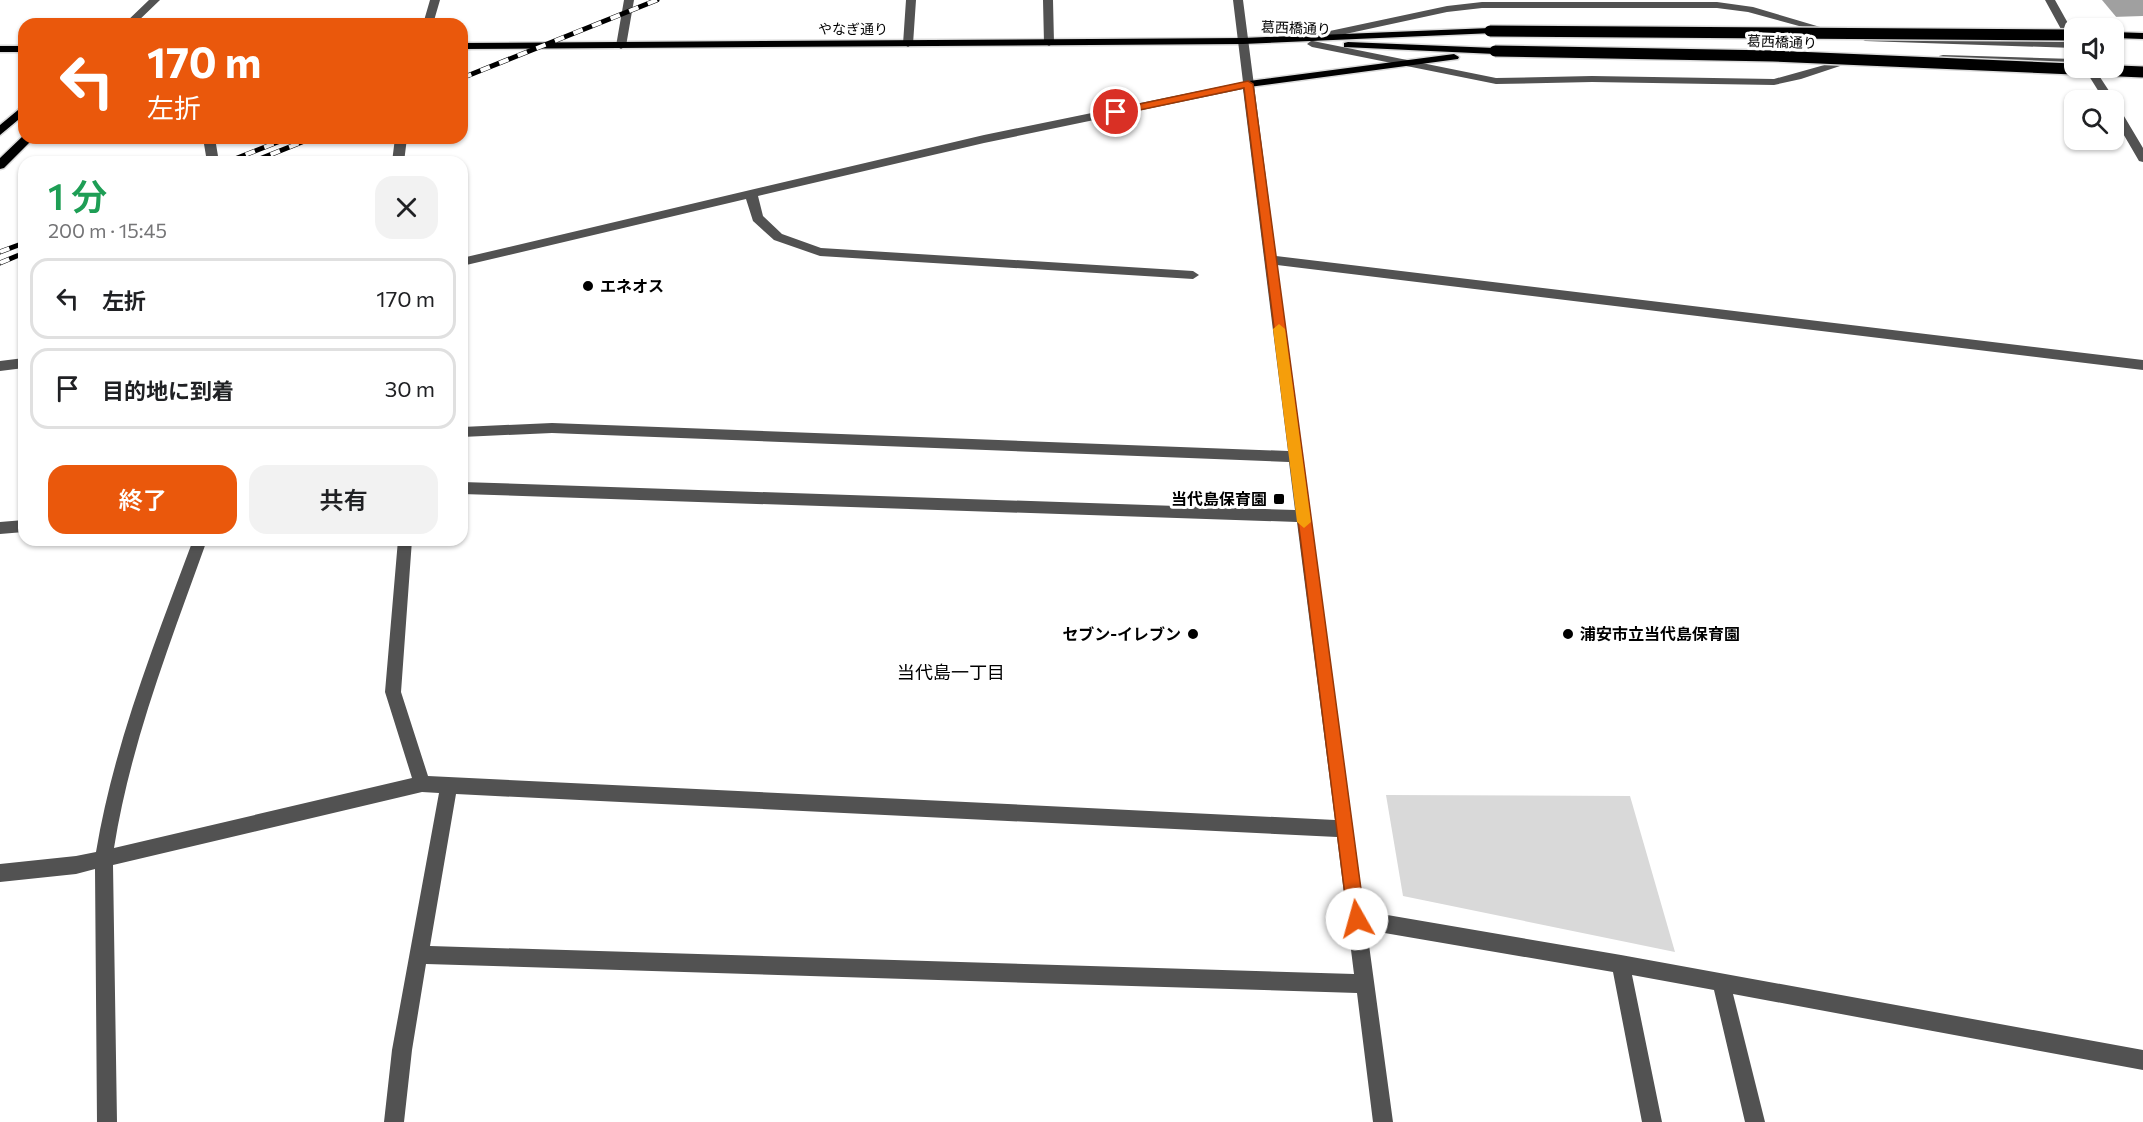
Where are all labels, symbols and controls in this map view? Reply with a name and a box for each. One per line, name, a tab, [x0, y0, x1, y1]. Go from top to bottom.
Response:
street label: 葛西橋通り	[1261, 18, 1331, 37]
map controls	[2064, 18, 2124, 150]
button: sound	[2064, 18, 2124, 78]
street label: やなぎ通り	[818, 20, 888, 37]
street label: 葛西橋通り	[1747, 32, 1817, 51]
text: 170 m	[147, 35, 261, 87]
icon: left	[48, 42, 126, 120]
pin	[1090, 86, 1141, 137]
button: search	[2064, 90, 2124, 150]
text: 左折	[147, 91, 201, 124]
icon: arrive	[1099, 95, 1132, 128]
text: 1 分	[48, 173, 107, 217]
button: close	[375, 176, 438, 239]
text: 200 m · 15:45	[48, 218, 167, 242]
place label: エネオス	[600, 276, 664, 295]
marker: エネオス	[581, 279, 595, 293]
icon: left	[51, 282, 84, 315]
text: 170 m	[376, 285, 435, 312]
text: 左折	[102, 287, 146, 314]
icon: arrive	[51, 372, 84, 405]
text: 30 m	[385, 375, 435, 402]
text: 目的地に到着	[102, 377, 234, 404]
button: 終了	[48, 465, 237, 534]
button: 共有	[249, 465, 438, 534]
place label: 当代島保育園	[1171, 489, 1267, 508]
marker: 当代島保育園	[1272, 492, 1286, 506]
place label: セブン-イレブン	[1062, 624, 1181, 643]
place label: 浦安市立当代島保育園	[1580, 624, 1740, 643]
marker: セブン-イレブン	[1186, 627, 1200, 641]
marker: 浦安市立当代島保育園	[1561, 627, 1575, 641]
district label: 当代島一丁目	[897, 661, 1005, 683]
position arrow	[1325, 887, 1389, 951]

